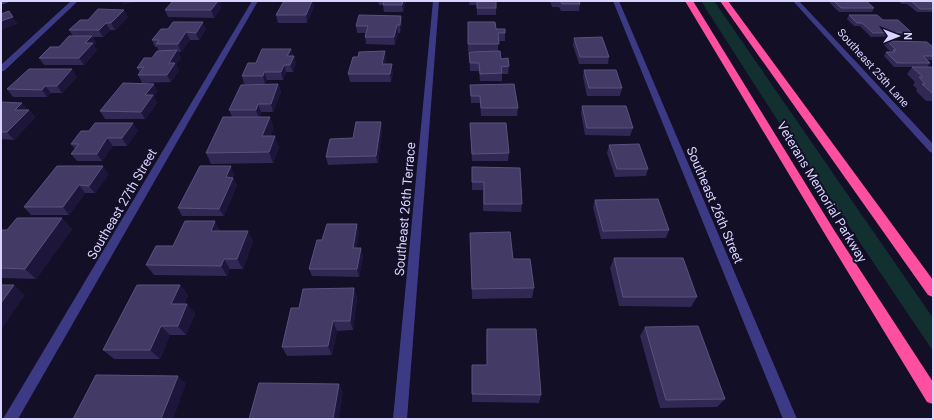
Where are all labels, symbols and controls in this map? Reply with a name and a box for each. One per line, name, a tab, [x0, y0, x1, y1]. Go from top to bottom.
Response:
north arrow	[878, 16, 918, 56]
street label: Southeast 25th Lane	[834, 26, 912, 110]
text: N	[901, 32, 914, 40]
street label: Veterans Memorial Parkway	[774, 119, 870, 265]
street label: Southeast 26th Terrace	[392, 141, 418, 277]
street label: Southeast 26th Street	[684, 144, 746, 266]
street label: Southeast 27th Street	[84, 146, 160, 262]

